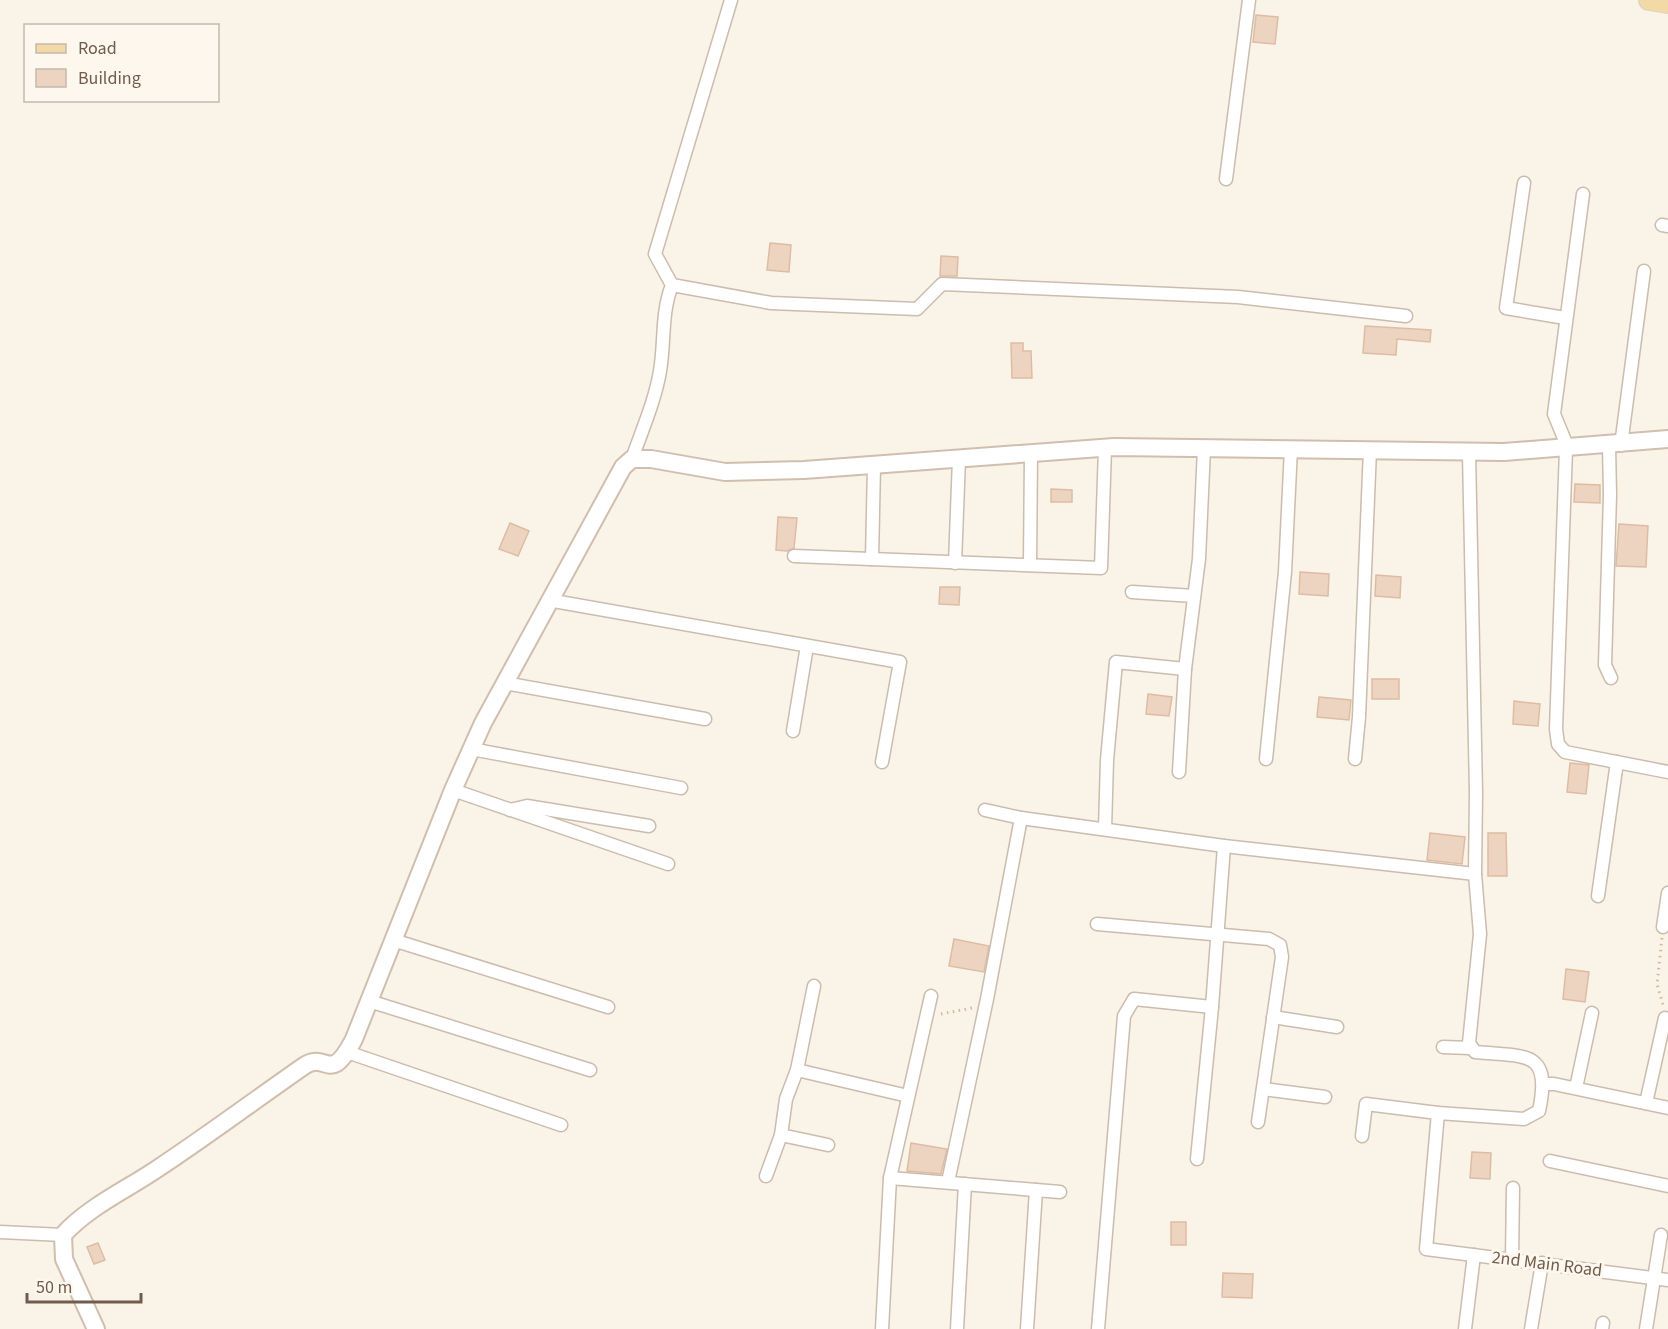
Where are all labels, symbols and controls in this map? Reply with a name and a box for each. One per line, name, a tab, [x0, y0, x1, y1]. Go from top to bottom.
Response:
legend	[24, 24, 219, 102]
text: Road	[78, 36, 117, 61]
text: Building	[78, 66, 141, 91]
street label: 2nd Main Road	[1490, 1245, 1604, 1283]
scale bar	[27, 1266, 141, 1304]
text: 50 m	[36, 1275, 72, 1300]

